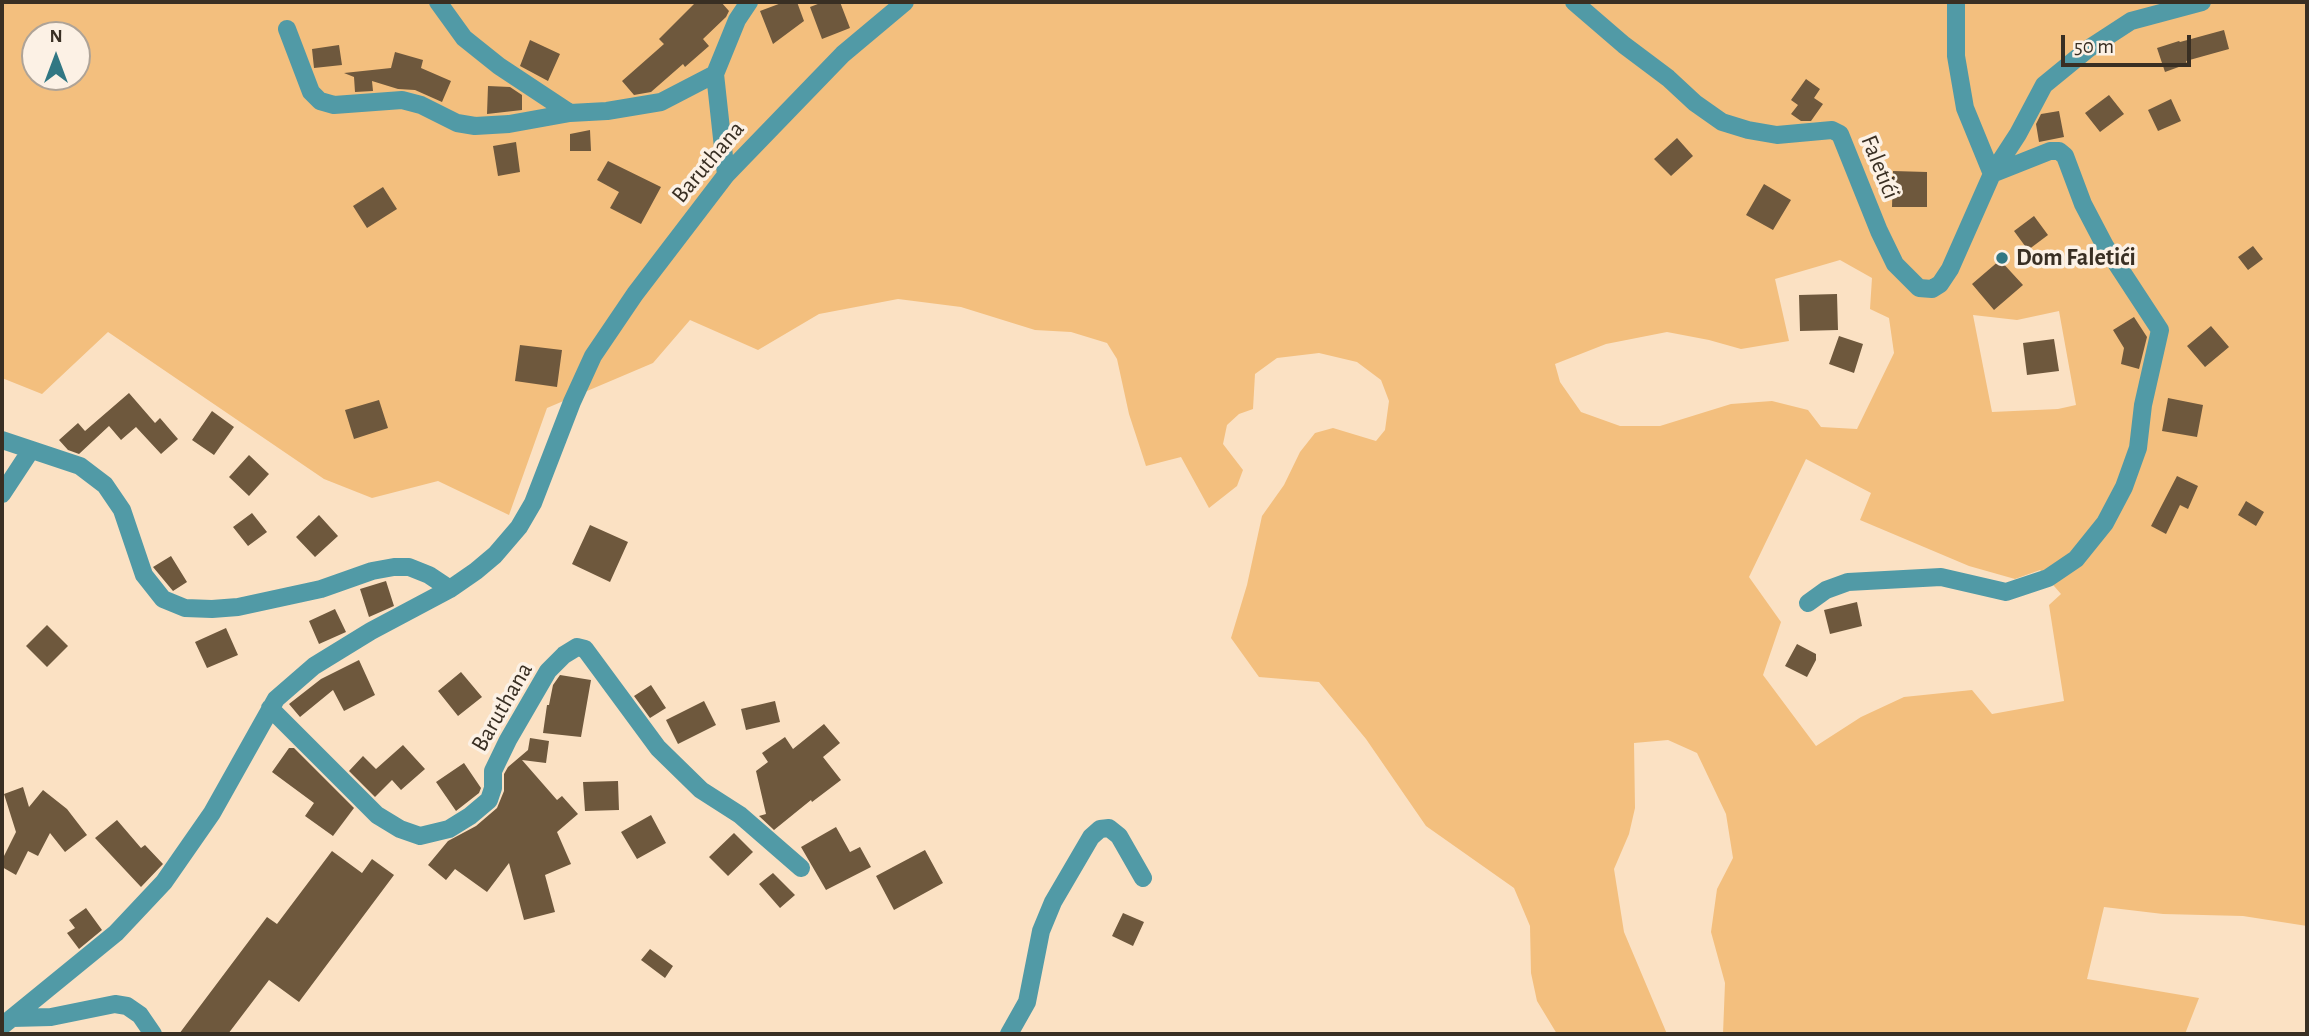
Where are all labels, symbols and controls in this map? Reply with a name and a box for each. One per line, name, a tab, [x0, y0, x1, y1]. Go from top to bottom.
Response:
north arrow	[21, 21, 91, 91]
scale bar	[2064, 21, 2194, 65]
text: N	[49, 27, 63, 46]
text: 50 m	[2074, 36, 2114, 57]
street label: Baruthana	[665, 115, 751, 209]
street label: Faletići	[1854, 131, 1906, 203]
place label: Dom Faletići	[2016, 244, 2136, 272]
marker: Dom Faletići	[1994, 250, 2010, 266]
street label: Baruthana	[465, 657, 539, 757]

